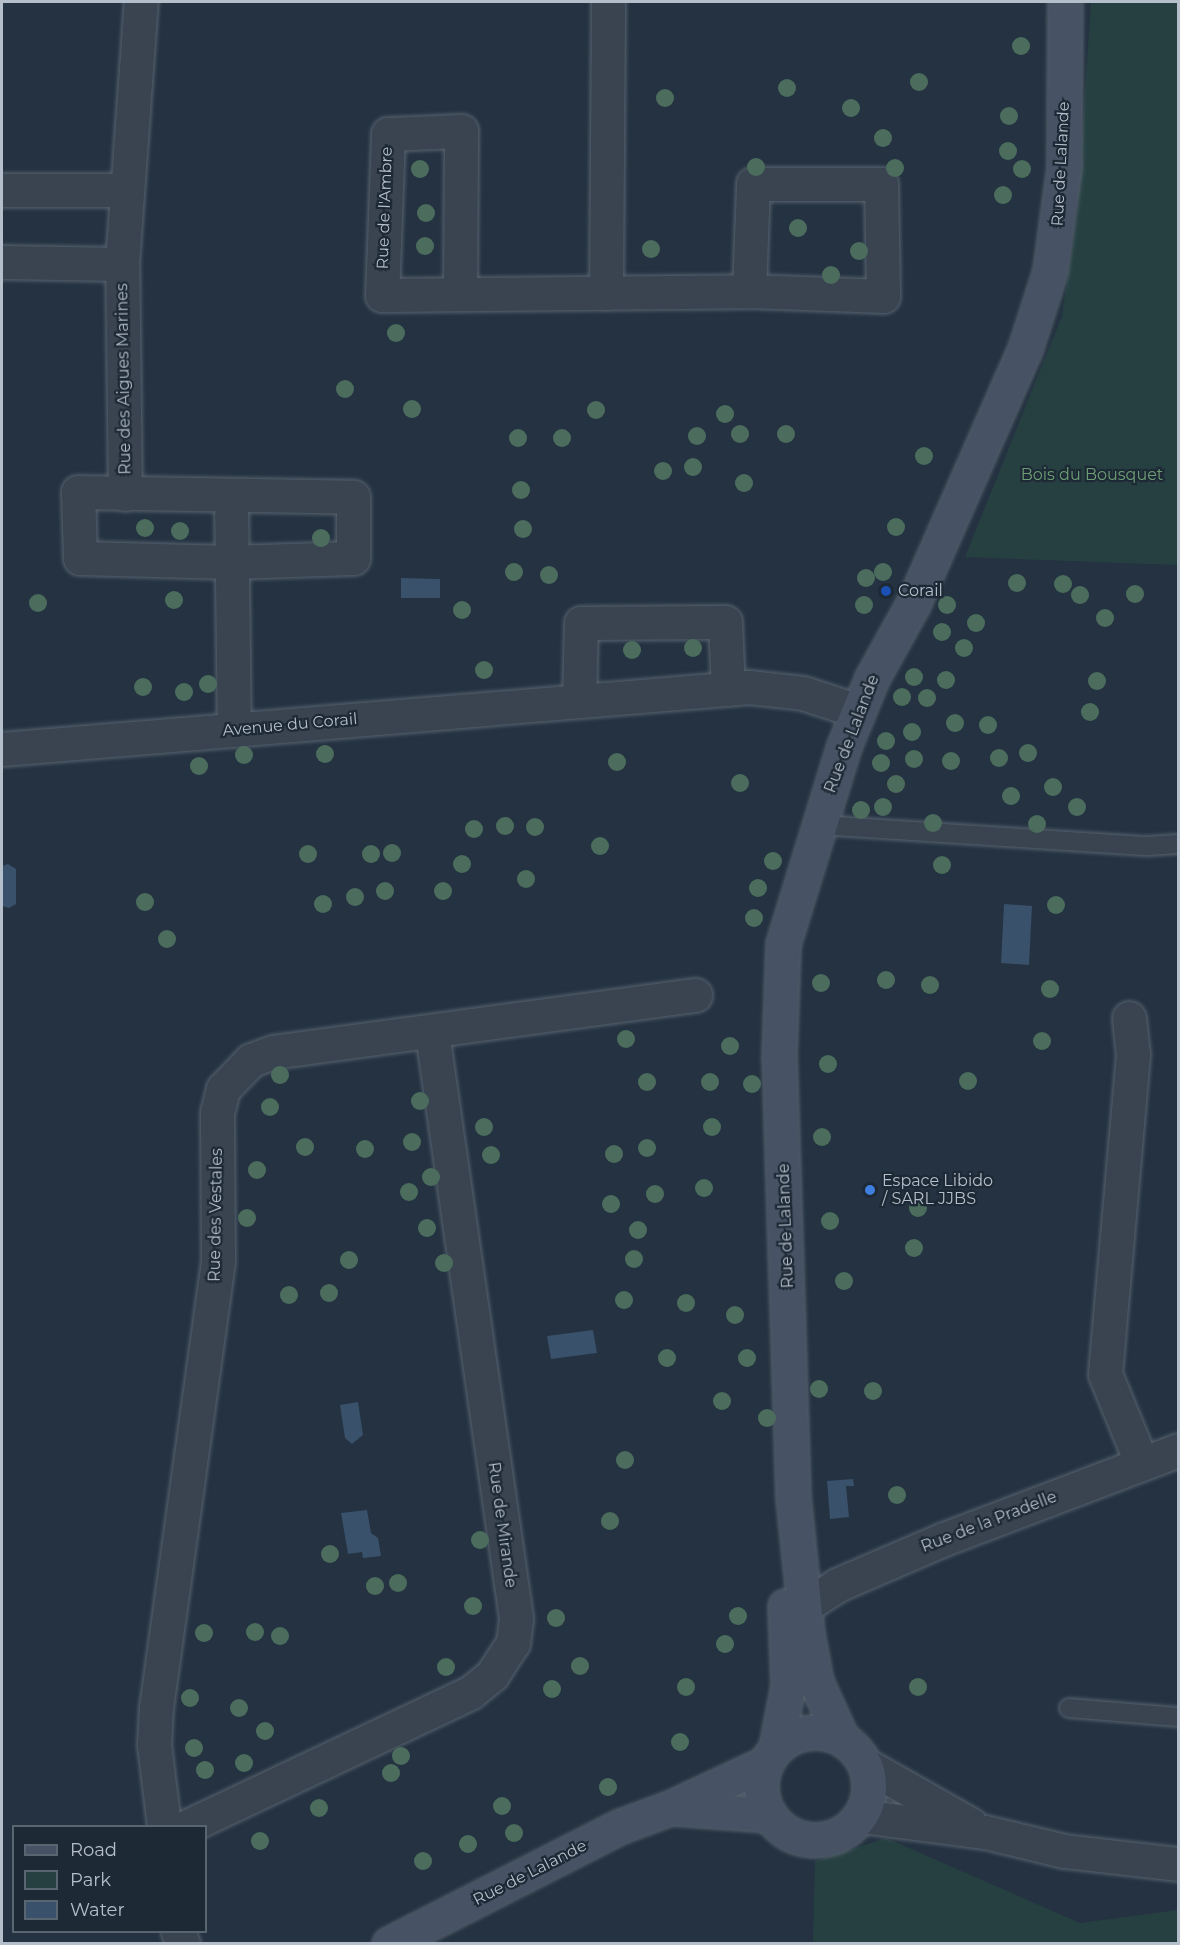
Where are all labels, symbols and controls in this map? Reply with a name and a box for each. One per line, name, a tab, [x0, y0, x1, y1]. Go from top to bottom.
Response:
street label: Rue de Lalande	[1048, 101, 1074, 227]
street label: Rue de l'Ambre	[373, 146, 397, 270]
street label: Rue des Aigues Marines	[113, 283, 135, 475]
park label: Bois du Bousquet	[1021, 465, 1163, 485]
place label: Corail	[898, 581, 943, 601]
marker: Corail	[879, 584, 893, 598]
street label: Rue de Lalande	[821, 672, 883, 796]
street label: Avenue du Corail	[222, 710, 358, 740]
street label: Rue des Vestales	[205, 1148, 227, 1282]
street label: Rue de Lalande	[774, 1163, 798, 1289]
place label: Espace Libido / SARL JJBS	[882, 1171, 993, 1209]
marker: Espace Libido / SARL JJBS	[863, 1183, 877, 1197]
street label: Rue de Mirande	[484, 1461, 520, 1589]
street label: Rue de la Pradelle	[918, 1487, 1060, 1557]
legend	[12, 1825, 207, 1933]
street label: Rue de Lalande	[470, 1836, 590, 1910]
text: Road	[70, 1839, 117, 1861]
text: Park	[70, 1869, 111, 1891]
text: Water	[70, 1899, 125, 1921]

